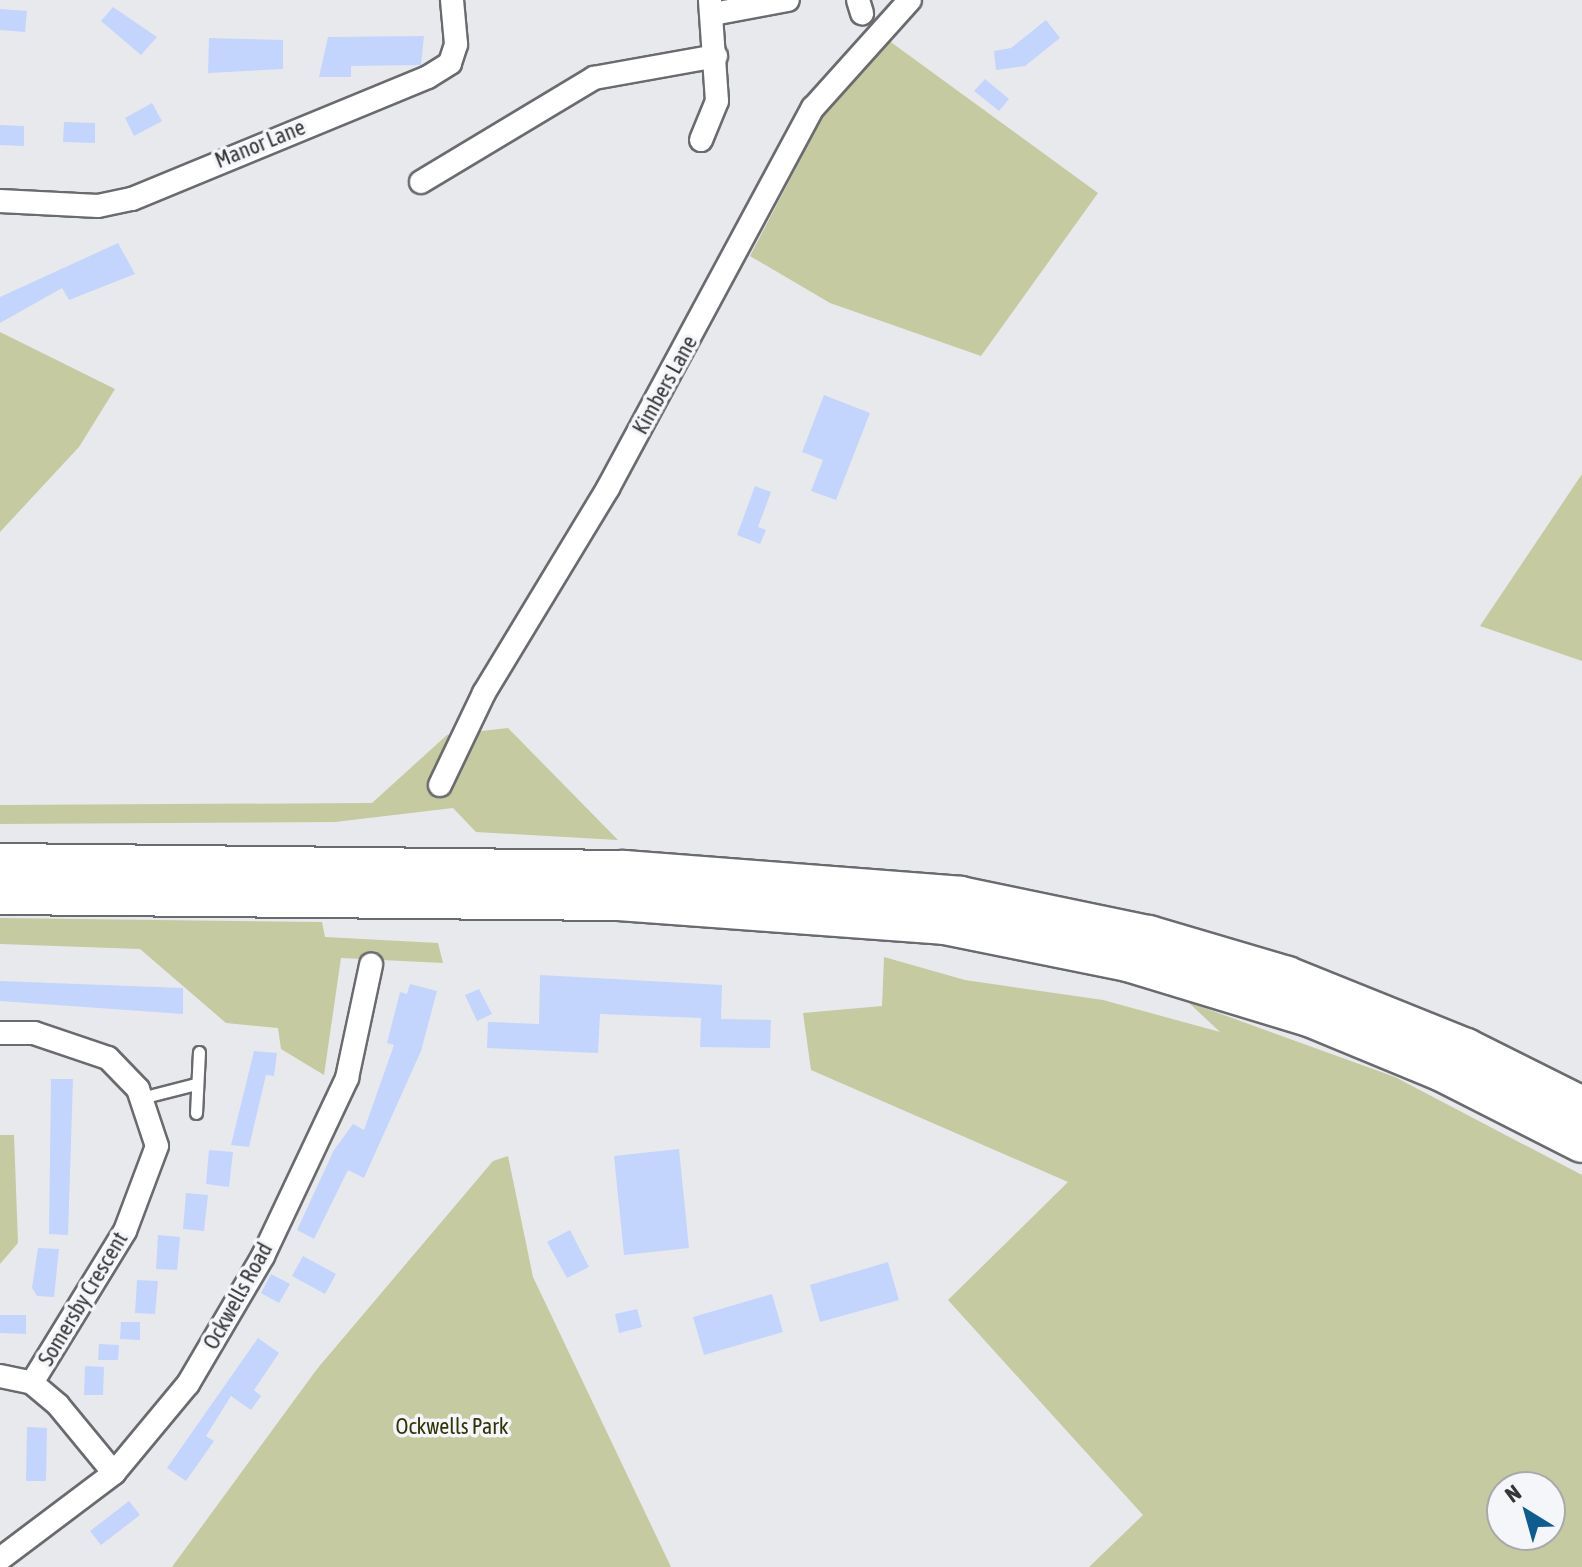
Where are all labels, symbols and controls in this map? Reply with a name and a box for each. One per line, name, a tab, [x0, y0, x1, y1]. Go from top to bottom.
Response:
street label: Manor Lane	[211, 114, 309, 174]
street label: Kimbers Lane	[627, 331, 703, 439]
street label: Somersby Crescent	[33, 1227, 133, 1371]
street label: Ockwells Road	[198, 1238, 278, 1354]
park label: Ockwells Park	[396, 1414, 508, 1440]
north arrow	[1486, 1471, 1566, 1551]
text: N	[1500, 1479, 1526, 1508]

